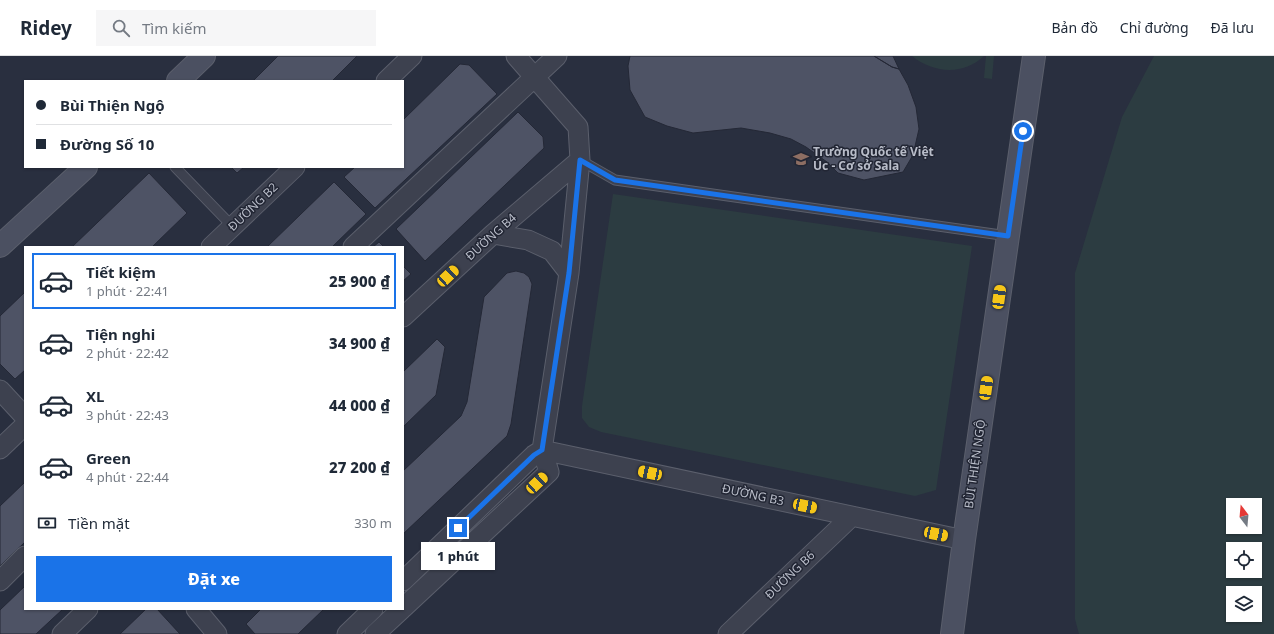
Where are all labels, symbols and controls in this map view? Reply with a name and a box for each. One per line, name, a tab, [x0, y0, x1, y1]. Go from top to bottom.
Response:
search box	[96, 10, 376, 46]
text: Ridey	[20, 15, 72, 41]
icon: search	[110, 17, 132, 39]
text: Tìm kiếm	[142, 18, 206, 38]
text: Bản đồ	[1052, 18, 1098, 37]
text: Chỉ đường	[1120, 18, 1189, 37]
text: Đã lưu	[1211, 18, 1254, 37]
text: Bùi Thiện Ngộ	[60, 95, 165, 115]
route start	[1014, 122, 1032, 140]
text: Đường Số 10	[60, 134, 154, 154]
place label: Trường Quốc tế Việt Úc - Cơ sở Sala	[813, 143, 934, 174]
school or university icon: Trường Quốc tế Việt Úc - Cơ sở Sala	[792, 150, 810, 168]
street label: ĐƯỜNG B2	[224, 179, 281, 235]
street label: ĐƯỜNG B4	[462, 209, 520, 264]
text: Tiết kiệm	[86, 262, 156, 282]
icon: car	[38, 263, 74, 299]
car	[435, 263, 461, 289]
text: 25 900 ₫	[329, 271, 390, 291]
text: 1 phút · 22:41	[86, 282, 169, 300]
car	[991, 284, 1007, 310]
text: Tiện nghi	[86, 324, 155, 344]
icon: car	[38, 325, 74, 361]
text: 34 900 ₫	[329, 333, 390, 353]
text: 2 phút · 22:42	[86, 344, 169, 362]
car	[978, 375, 994, 401]
text: XL	[86, 386, 104, 406]
icon: car	[38, 387, 74, 423]
text: 44 000 ₫	[329, 395, 390, 415]
text: 3 phút · 22:43	[86, 406, 169, 424]
street label: BÙI THIỆN NGỘ	[960, 418, 989, 509]
text: Green	[86, 448, 131, 468]
icon: car	[38, 449, 74, 485]
text: 27 200 ₫	[329, 457, 390, 477]
car	[637, 465, 663, 481]
text: 4 phút · 22:44	[86, 468, 169, 486]
car	[524, 470, 550, 496]
street label: ĐƯỜNG B3	[720, 480, 786, 509]
car	[792, 498, 818, 514]
north arrow	[1226, 498, 1262, 534]
map controls	[1226, 498, 1262, 622]
icon: cash	[36, 512, 58, 534]
text: Tiền mặt	[68, 513, 130, 533]
text: 330 m	[354, 514, 392, 532]
route end	[449, 519, 467, 537]
car	[923, 526, 949, 542]
callout: 1 phút	[421, 542, 495, 570]
button: locate	[1226, 542, 1262, 578]
text: 1 phút	[437, 547, 479, 565]
street label: ĐƯỜNG B6	[761, 547, 818, 603]
button: Đặt xe	[36, 556, 392, 602]
button: layers	[1226, 586, 1262, 622]

